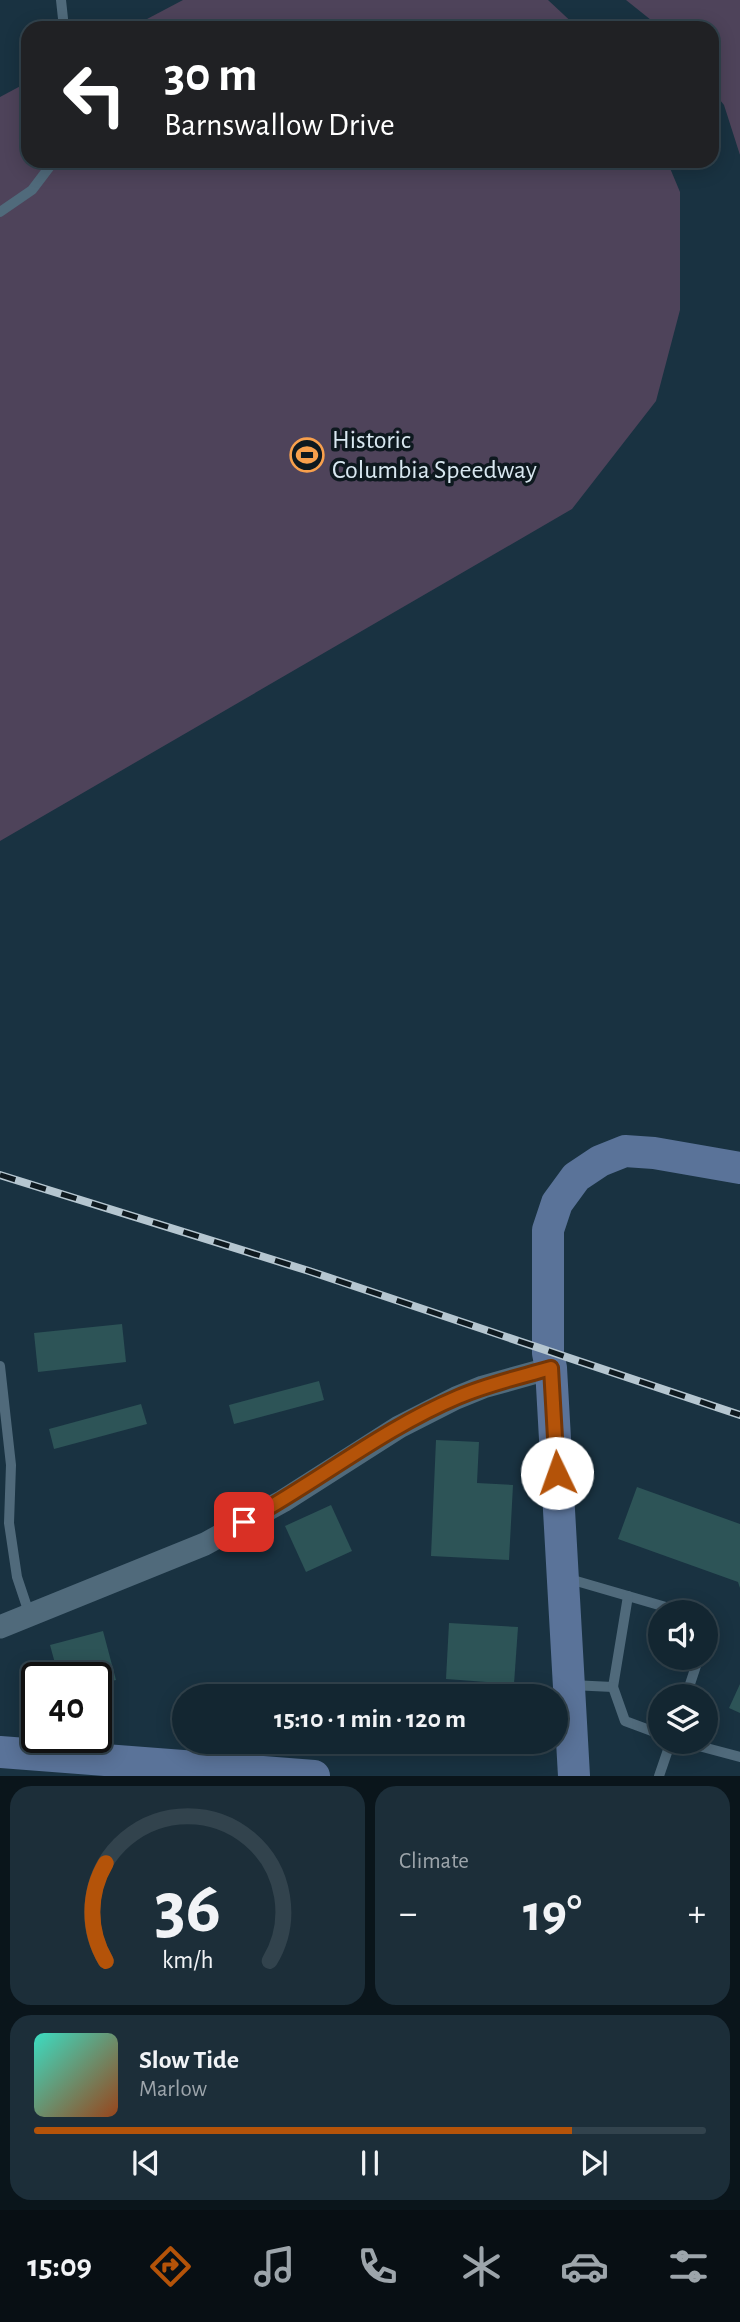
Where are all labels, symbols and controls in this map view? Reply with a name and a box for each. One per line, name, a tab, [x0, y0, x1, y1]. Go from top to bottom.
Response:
icon: left	[49, 49, 140, 140]
text: 30 m	[164, 51, 258, 100]
text: Barnswallow Drive	[164, 109, 395, 141]
place label: Historic Columbia Speedway	[332, 427, 537, 483]
sports icon: Historic Columbia Speedway	[288, 436, 326, 474]
position arrow	[520, 1436, 594, 1510]
pin	[214, 1492, 274, 1552]
icon: arrive	[225, 1503, 263, 1541]
map controls	[648, 1600, 718, 1754]
button: sound	[648, 1600, 718, 1670]
speed limit sign: 40	[21, 1662, 112, 1753]
button: layers	[648, 1684, 718, 1754]
text: 15:10 · 1 min · 120 m	[274, 1706, 466, 1732]
text: Climate	[399, 1850, 469, 1873]
text: 36	[154, 1874, 221, 1947]
text: 19°	[523, 1888, 582, 1940]
text: −	[399, 1895, 417, 1933]
text: +	[688, 1895, 706, 1933]
text: km/h	[162, 1948, 213, 1973]
text: Slow Tide	[139, 2047, 239, 2073]
text: Marlow	[139, 2078, 207, 2101]
icon: previous	[127, 2144, 165, 2182]
icon: pause	[351, 2144, 389, 2182]
icon: next	[575, 2144, 613, 2182]
icon: directions	[146, 2242, 195, 2291]
icon: music	[250, 2242, 299, 2291]
icon: phone	[353, 2242, 402, 2291]
icon: climate	[457, 2242, 506, 2291]
icon: car	[560, 2242, 609, 2291]
icon: filters	[664, 2242, 713, 2291]
text: 15:09	[27, 2250, 92, 2282]

